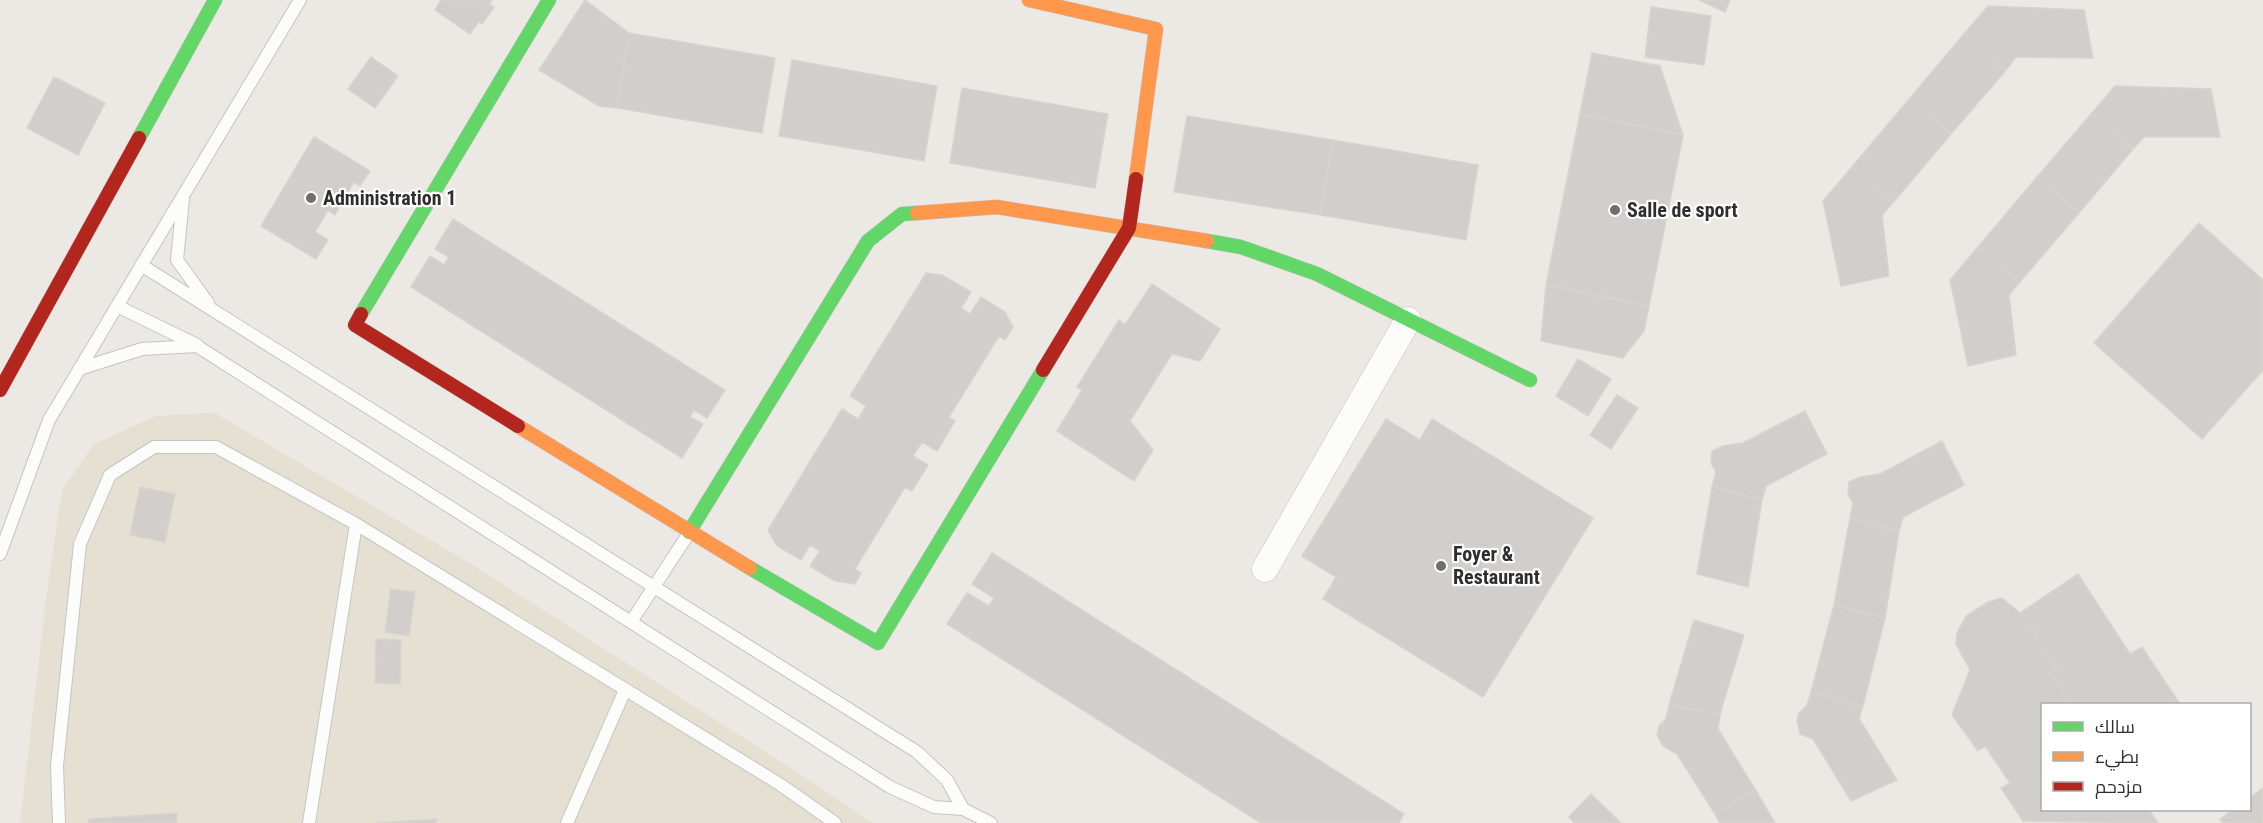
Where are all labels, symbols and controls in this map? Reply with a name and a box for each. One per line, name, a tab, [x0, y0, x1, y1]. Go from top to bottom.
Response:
place label: Administration 1	[323, 186, 456, 210]
marker: Administration 1	[304, 191, 318, 205]
place label: Salle de sport	[1627, 198, 1738, 222]
marker: Salle de sport	[1608, 203, 1622, 217]
place label: Foyer & Restaurant	[1453, 542, 1540, 589]
marker: Foyer & Restaurant	[1434, 559, 1448, 573]
legend	[2041, 703, 2251, 811]
text: سالك	[2095, 716, 2135, 737]
text: بطيء	[2095, 746, 2139, 771]
text: مزدحم	[2095, 776, 2143, 799]

